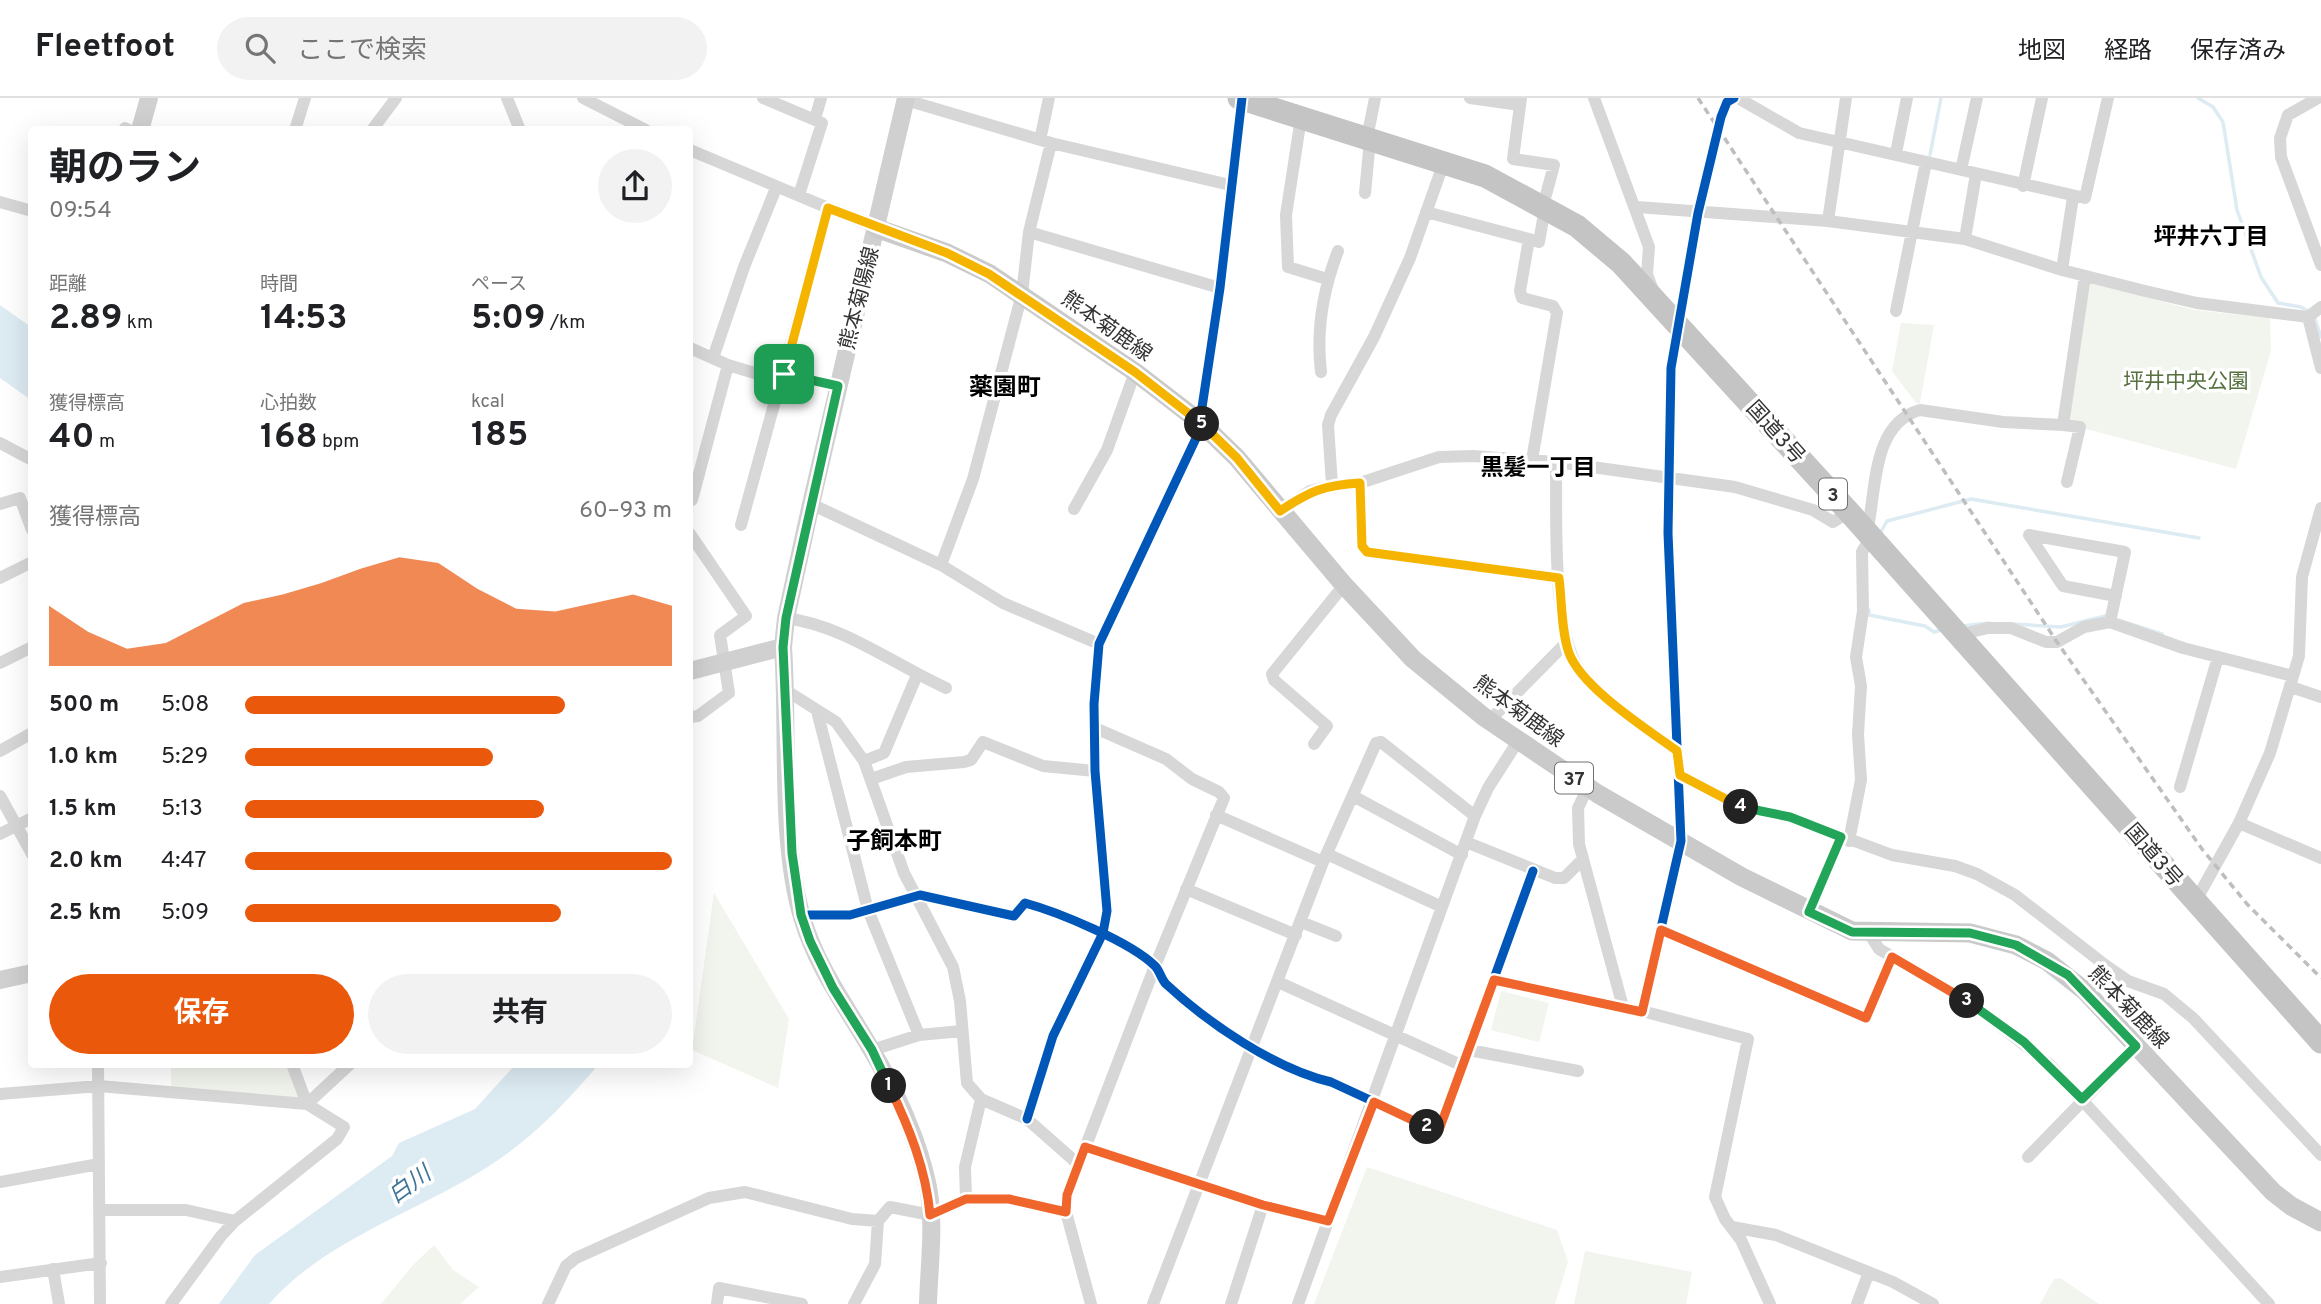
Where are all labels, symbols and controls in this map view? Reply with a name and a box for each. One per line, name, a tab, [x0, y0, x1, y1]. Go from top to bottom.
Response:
search box	[217, 17, 707, 80]
text: Fleetfoot	[35, 27, 175, 69]
icon: search	[241, 29, 279, 67]
text: ここで検索	[297, 35, 427, 68]
text: 地図	[2018, 37, 2066, 67]
text: 経路	[2104, 37, 2152, 67]
text: 保存済み	[2190, 37, 2286, 67]
text: 朝のラン	[49, 146, 201, 195]
button: share	[598, 149, 672, 223]
text: 09:54	[49, 197, 112, 226]
district label: 坪井六丁目	[2154, 224, 2269, 253]
street label: 熊本菊陽線	[835, 244, 886, 353]
text: 距離	[49, 273, 87, 297]
text: 時間	[260, 273, 298, 297]
text: ペース	[471, 273, 527, 297]
street label: 熊本菊鹿線	[1055, 286, 1157, 368]
text: 2.89	[49, 297, 122, 341]
text: 14:53	[260, 297, 347, 341]
text: 5:09	[471, 297, 545, 341]
text: km	[122, 311, 153, 335]
text: /km	[545, 311, 585, 335]
pin	[754, 344, 814, 404]
icon: arrive	[765, 355, 803, 393]
park label: 坪井中央公園	[2123, 369, 2249, 396]
district label: 薬園町	[969, 374, 1041, 404]
text: kcal	[471, 390, 505, 414]
text: 獲得標高	[49, 392, 125, 416]
text: 心拍数	[260, 392, 317, 416]
street label: 国道3号	[1740, 396, 1810, 470]
pin: 5	[1184, 406, 1220, 442]
text: 5	[1196, 411, 1207, 435]
text: 185	[471, 414, 528, 458]
text: 40	[49, 416, 95, 460]
text: 168	[260, 416, 318, 460]
text: m	[95, 430, 115, 454]
text: bpm	[318, 430, 359, 454]
district label: 黒髪一丁目	[1481, 455, 1596, 484]
road number: 3	[1819, 478, 1847, 510]
text: 60–93 m	[579, 497, 672, 526]
text: 獲得標高	[49, 504, 141, 533]
street label: 熊本菊鹿線	[1468, 670, 1569, 754]
text: 500 m	[49, 691, 119, 720]
text: 5:08	[161, 691, 209, 720]
text: 1.0 km	[49, 743, 118, 772]
text: 5:29	[161, 743, 208, 772]
road number: 37	[1555, 762, 1593, 793]
pin: 4	[1724, 790, 1758, 824]
text: 4	[1734, 794, 1747, 818]
text: 1.5 km	[49, 795, 117, 824]
text: 5:13	[161, 795, 203, 824]
street label: 国道3号	[2118, 819, 2188, 893]
district label: 子飼本町	[846, 828, 942, 858]
text: 2.0 km	[49, 847, 123, 876]
text: 4:47	[161, 847, 207, 876]
text: 2.5 km	[49, 899, 122, 928]
text: 5:09	[161, 899, 209, 928]
street label: 熊本菊鹿線	[2082, 961, 2174, 1055]
button: 保存	[49, 974, 354, 1054]
button: 共有	[368, 974, 672, 1054]
pin: 3	[1950, 984, 1984, 1018]
text: 3	[1961, 988, 1972, 1012]
pin: 1	[872, 1068, 906, 1104]
text: 1	[885, 1073, 892, 1097]
pin: 2	[1410, 1110, 1444, 1144]
text: 2	[1421, 1114, 1432, 1138]
water label: 白川	[383, 1159, 440, 1211]

